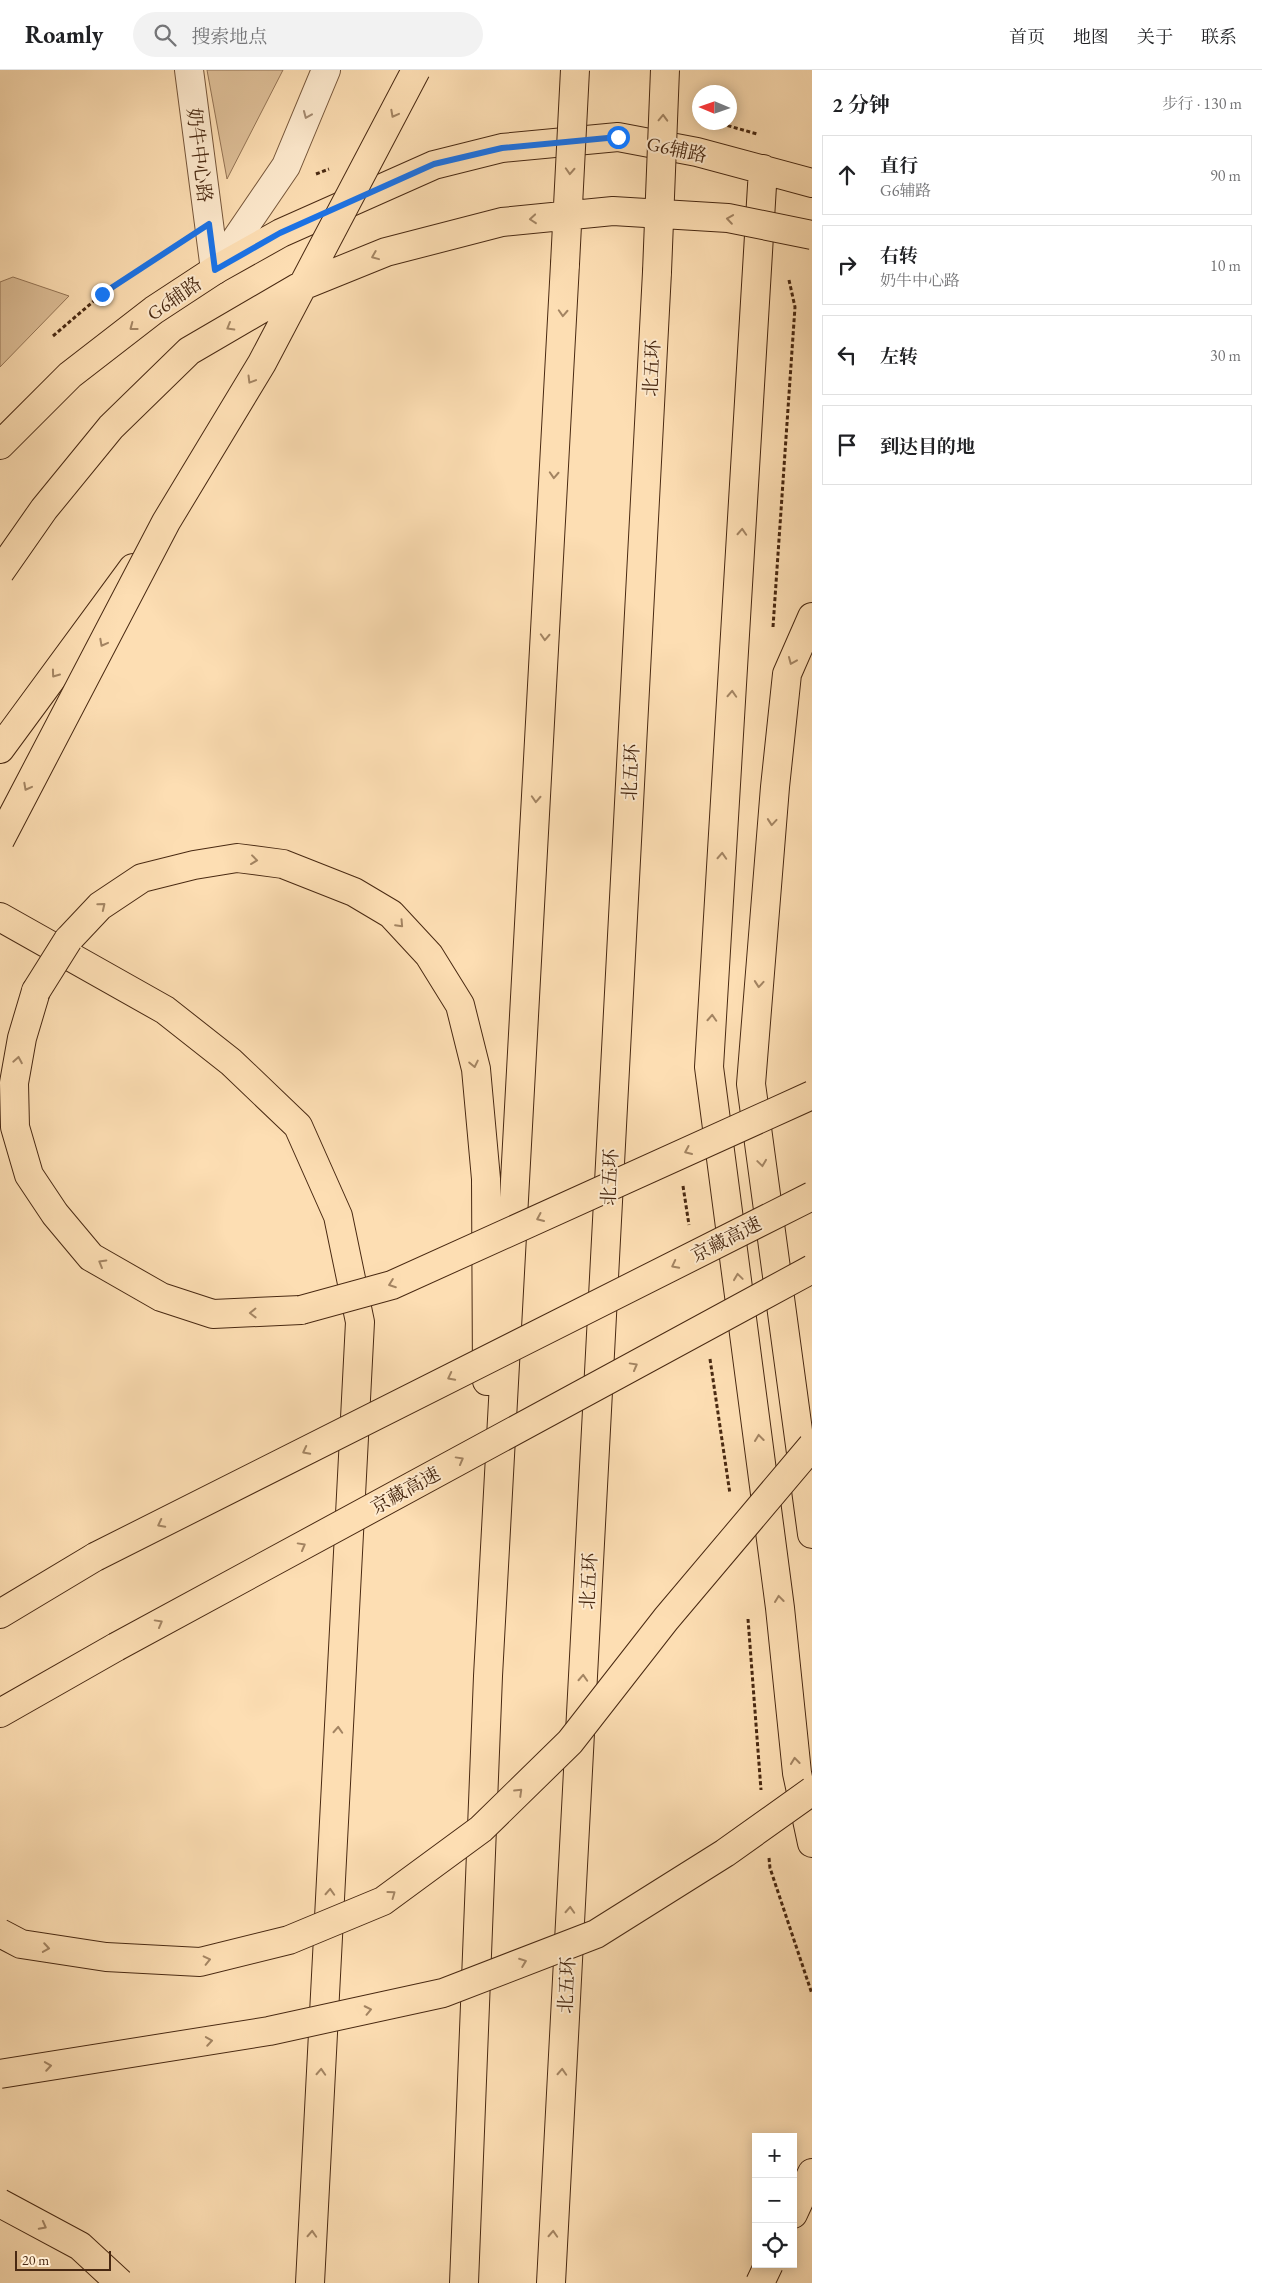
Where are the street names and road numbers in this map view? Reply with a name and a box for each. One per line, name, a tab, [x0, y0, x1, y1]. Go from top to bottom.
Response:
street label: 奶牛中心路	[181, 106, 218, 204]
street label: G6辅路	[644, 131, 709, 168]
street label: G6辅路	[142, 271, 206, 326]
street label: 北五环	[638, 339, 665, 397]
street label: 北五环	[617, 743, 644, 801]
street label: 北五环	[596, 1148, 623, 1206]
street label: 京藏高速	[687, 1211, 766, 1268]
street label: 京藏高速	[366, 1461, 445, 1520]
street label: 北五环	[575, 1552, 602, 1610]
street label: 北五环	[553, 1956, 580, 2014]

